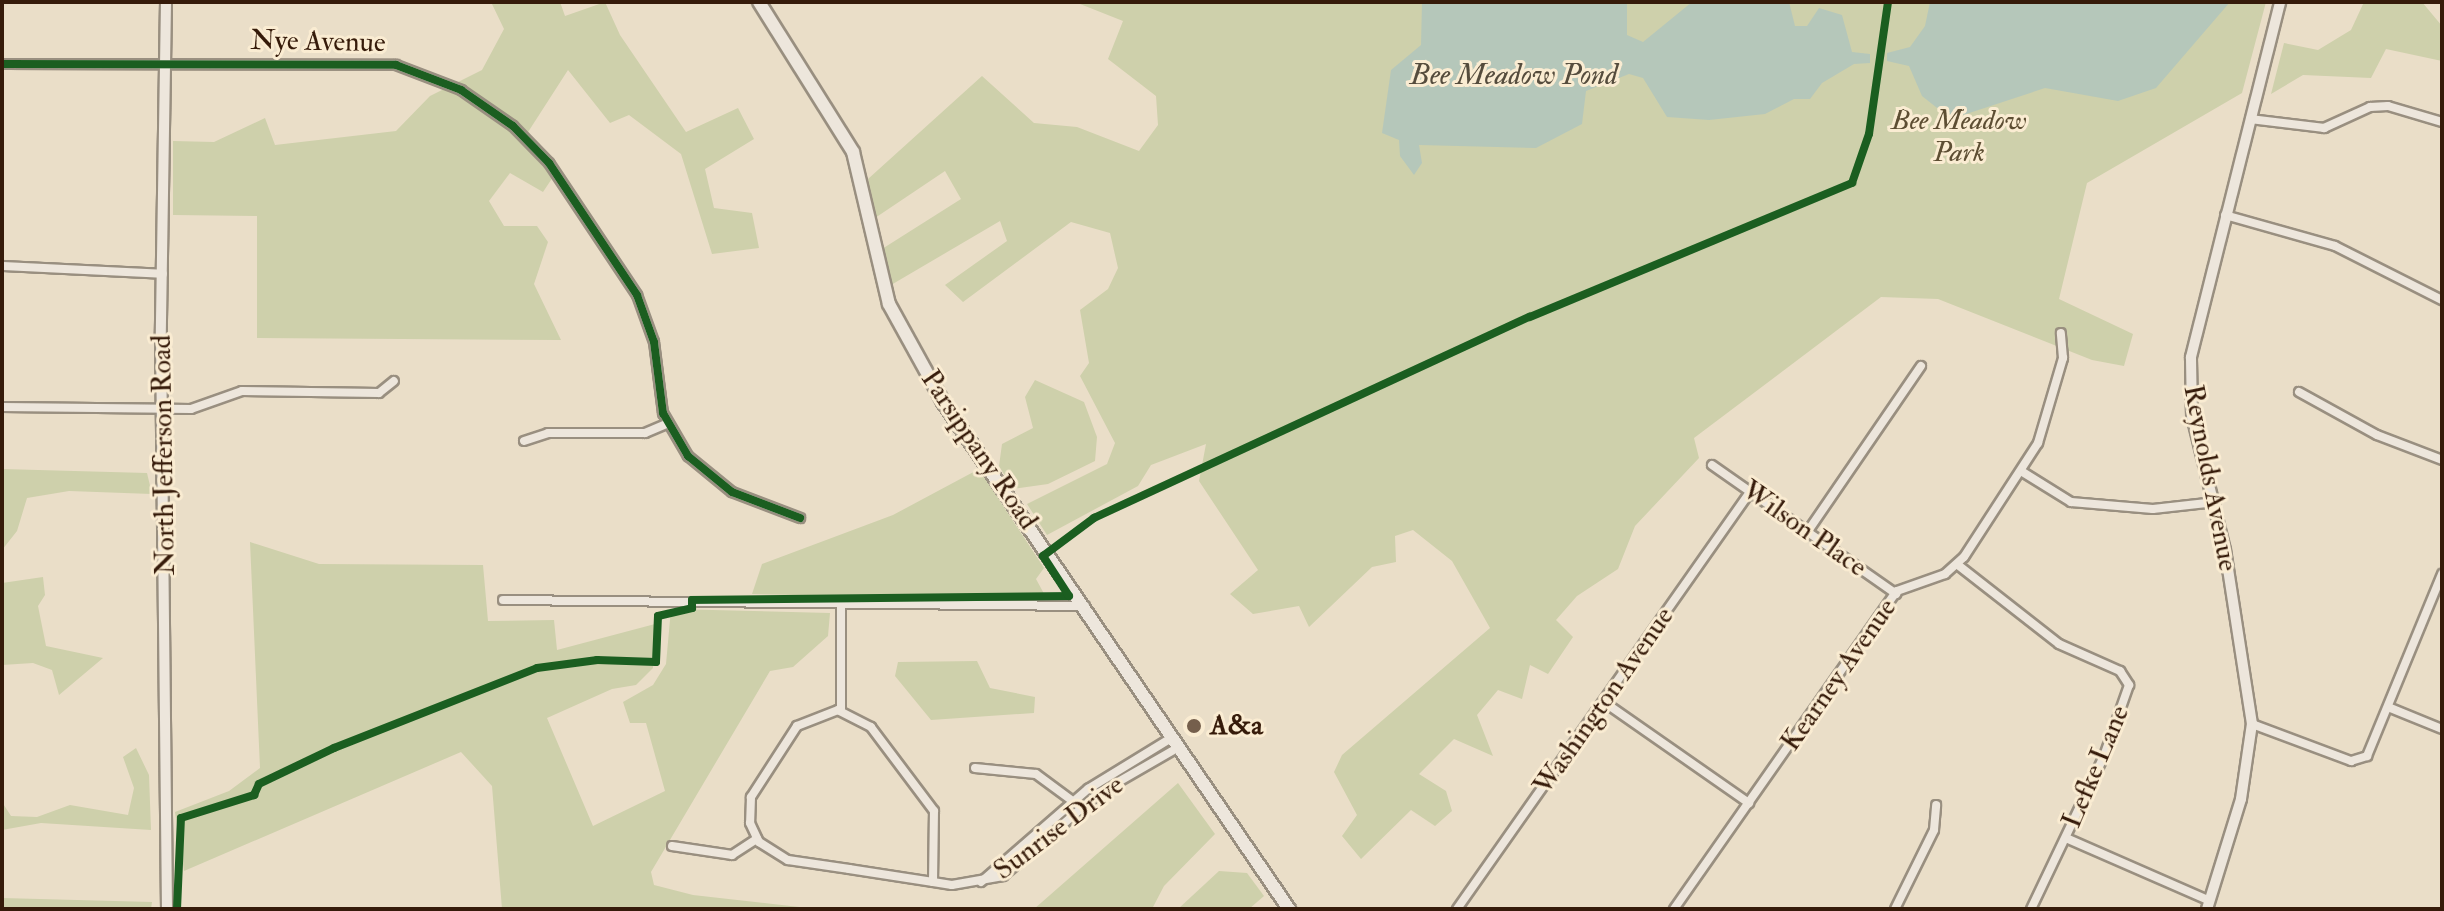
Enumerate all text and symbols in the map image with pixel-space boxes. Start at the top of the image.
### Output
street label: Nye Avenue [250,24,386,60]
water label: Bee Meadow Pond [1410,57,1618,93]
park label: Bee Meadow Park [1891,104,2027,170]
street label: North Jefferson Road [145,334,183,576]
street label: Parsippany Road [913,364,1045,536]
street label: Reynolds Avenue [2175,382,2245,574]
street label: Wilson Place [1735,474,1873,584]
street label: Kearney Avenue [1774,592,1904,758]
street label: Washington Avenue [1527,601,1681,801]
street label: Lefke Lane [2055,701,2137,833]
place label: A&a [1210,709,1263,743]
marker: A&a [1185,717,1203,735]
street label: Sunrise Drive [988,768,1130,888]

